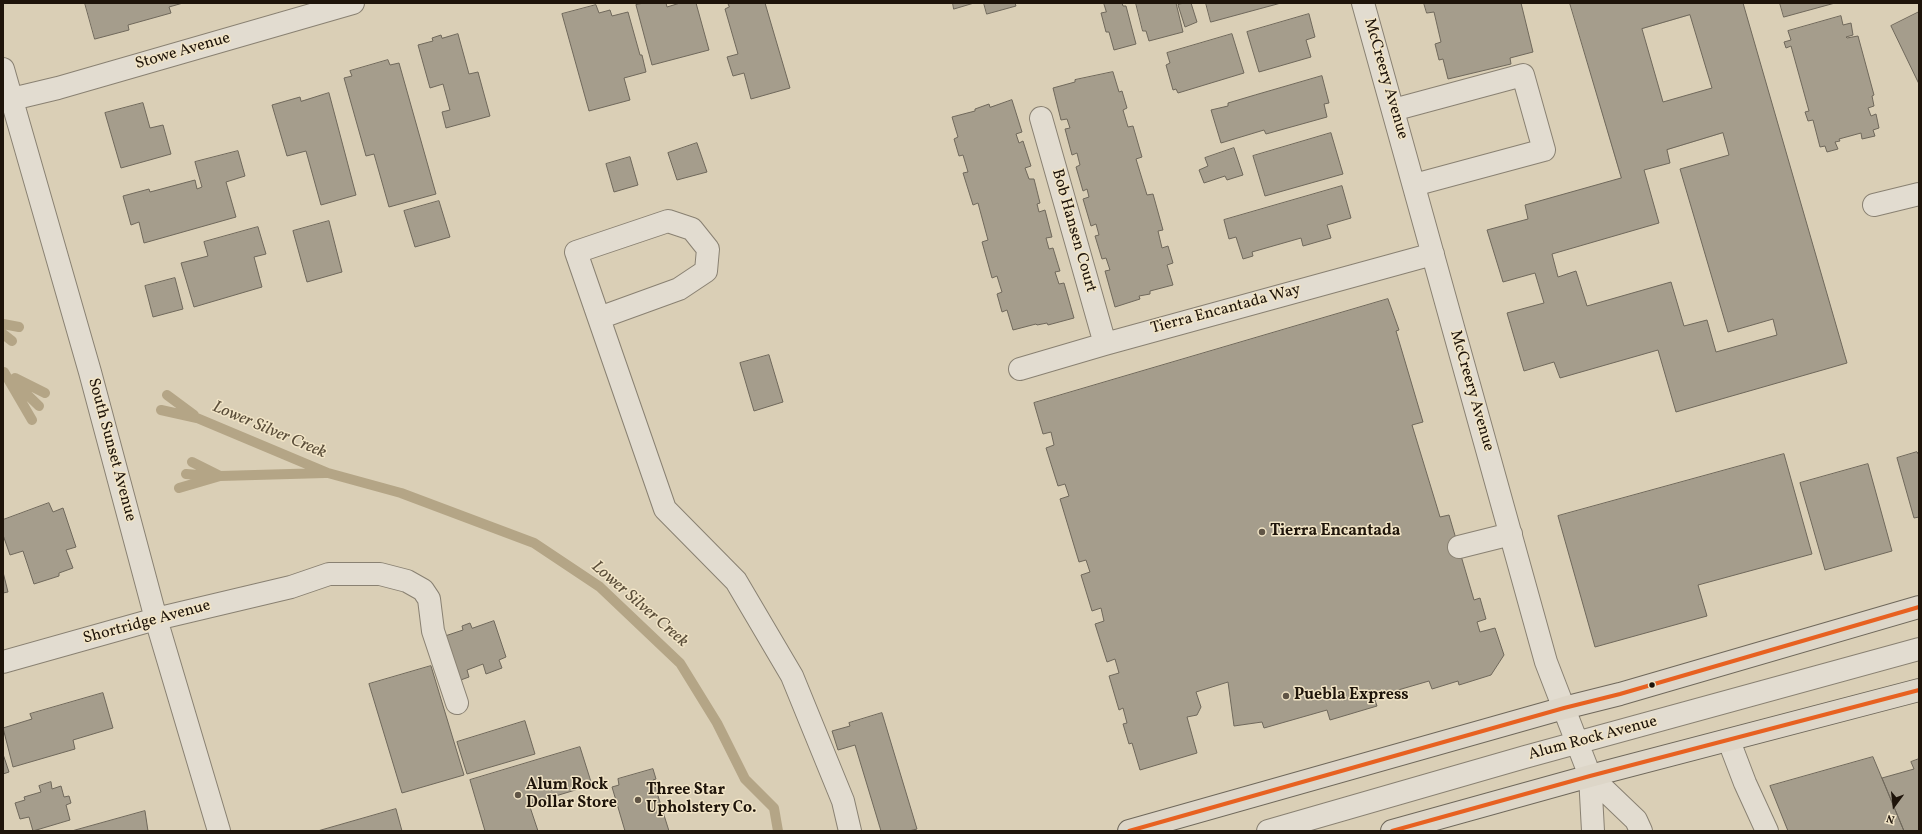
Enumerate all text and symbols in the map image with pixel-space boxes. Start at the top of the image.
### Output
street label: McCreery Avenue [1359,16,1411,142]
street label: Stowe Avenue [133,29,233,75]
street label: Bob Hansen Court [1046,167,1100,295]
street label: Tierra Encantada Way [1149,281,1303,339]
street label: McCreery Avenue [1445,328,1497,454]
street label: South Sunset Avenue [83,376,139,524]
water label: Lower Silver Creek [209,398,329,464]
place label: Tierra Encantada [1270,522,1401,542]
marker: Tierra Encantada [1257,527,1267,537]
water label: Lower Silver Creek [586,557,692,653]
street label: Shortridge Avenue [81,597,213,649]
unlabelled marker [1647,680,1657,690]
place label: Puebla Express [1294,686,1409,706]
marker: Puebla Express [1281,691,1291,701]
street label: Alum Rock Avenue [1526,713,1660,765]
place label: Alum Rock Dollar Store [526,776,617,814]
place label: Three Star Upholstery Co. [646,781,757,819]
north arrow [1874,786,1914,826]
marker: Alum Rock Dollar Store [513,790,523,800]
marker: Three Star Upholstery Co. [633,795,643,805]
text: N [1885,810,1897,826]

